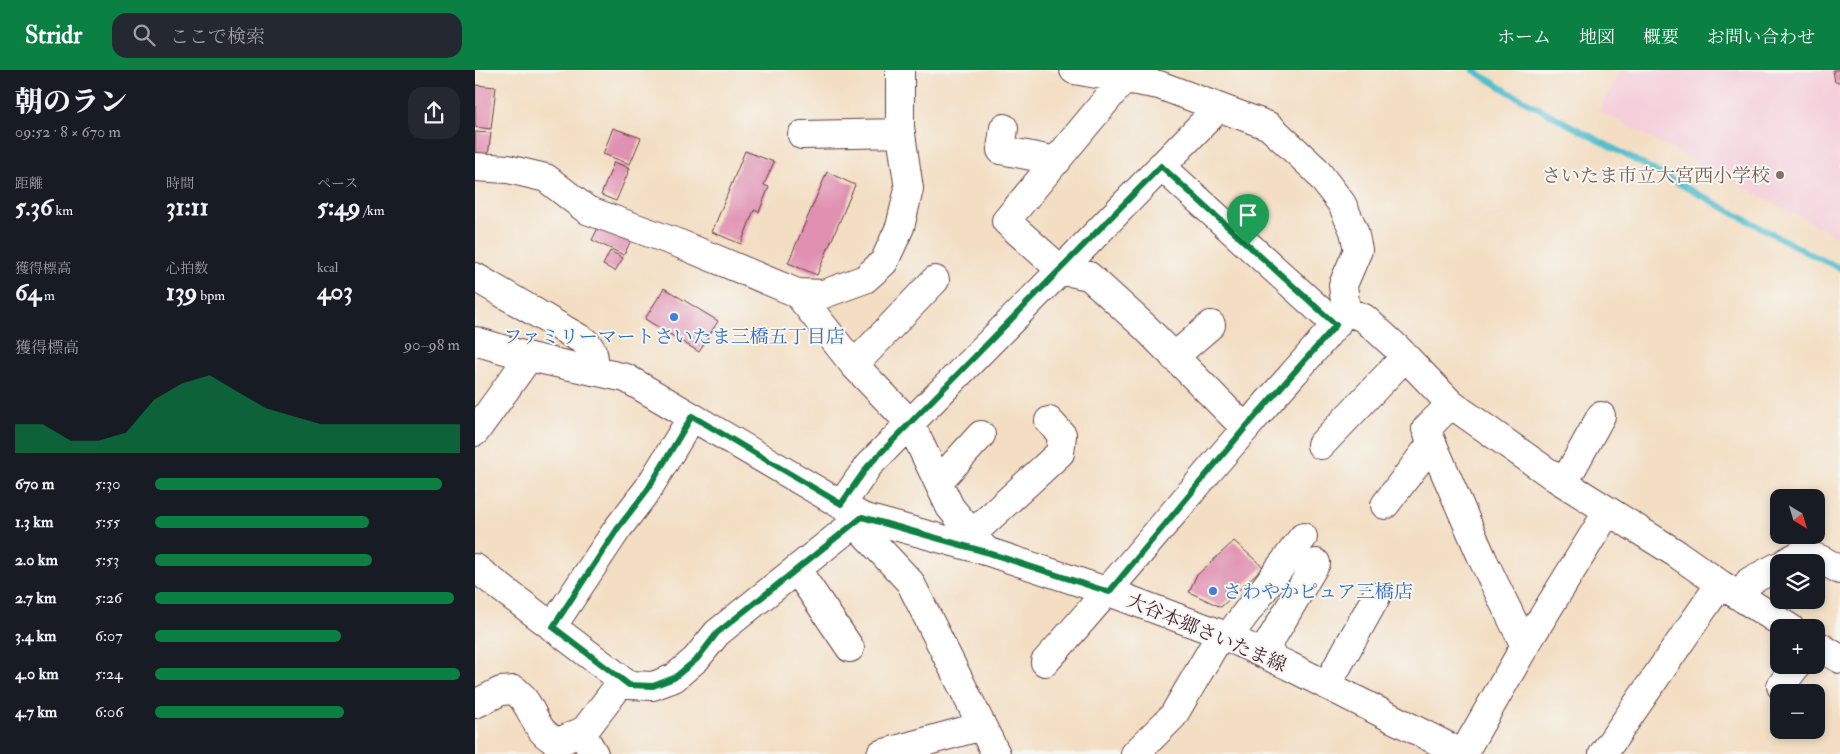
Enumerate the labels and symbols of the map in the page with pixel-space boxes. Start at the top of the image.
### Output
place label: さいたま市立大宮西小学校 [1542,164,1770,188]
marker: さいたま市立大宮西小学校 [1774,169,1786,181]
pin [1227,194,1269,245]
marker: ファミリーマートさいたま三橋五丁目店 [668,311,680,323]
place label: ファミリーマートさいたま三橋五丁目店 [503,325,845,349]
north arrow [1770,489,1825,544]
place label: さわやかピュア三橋店 [1223,580,1413,604]
marker: さわやかピュア三橋店 [1207,585,1219,597]
street label: 大谷本郷さいたま線 [1123,588,1290,677]

